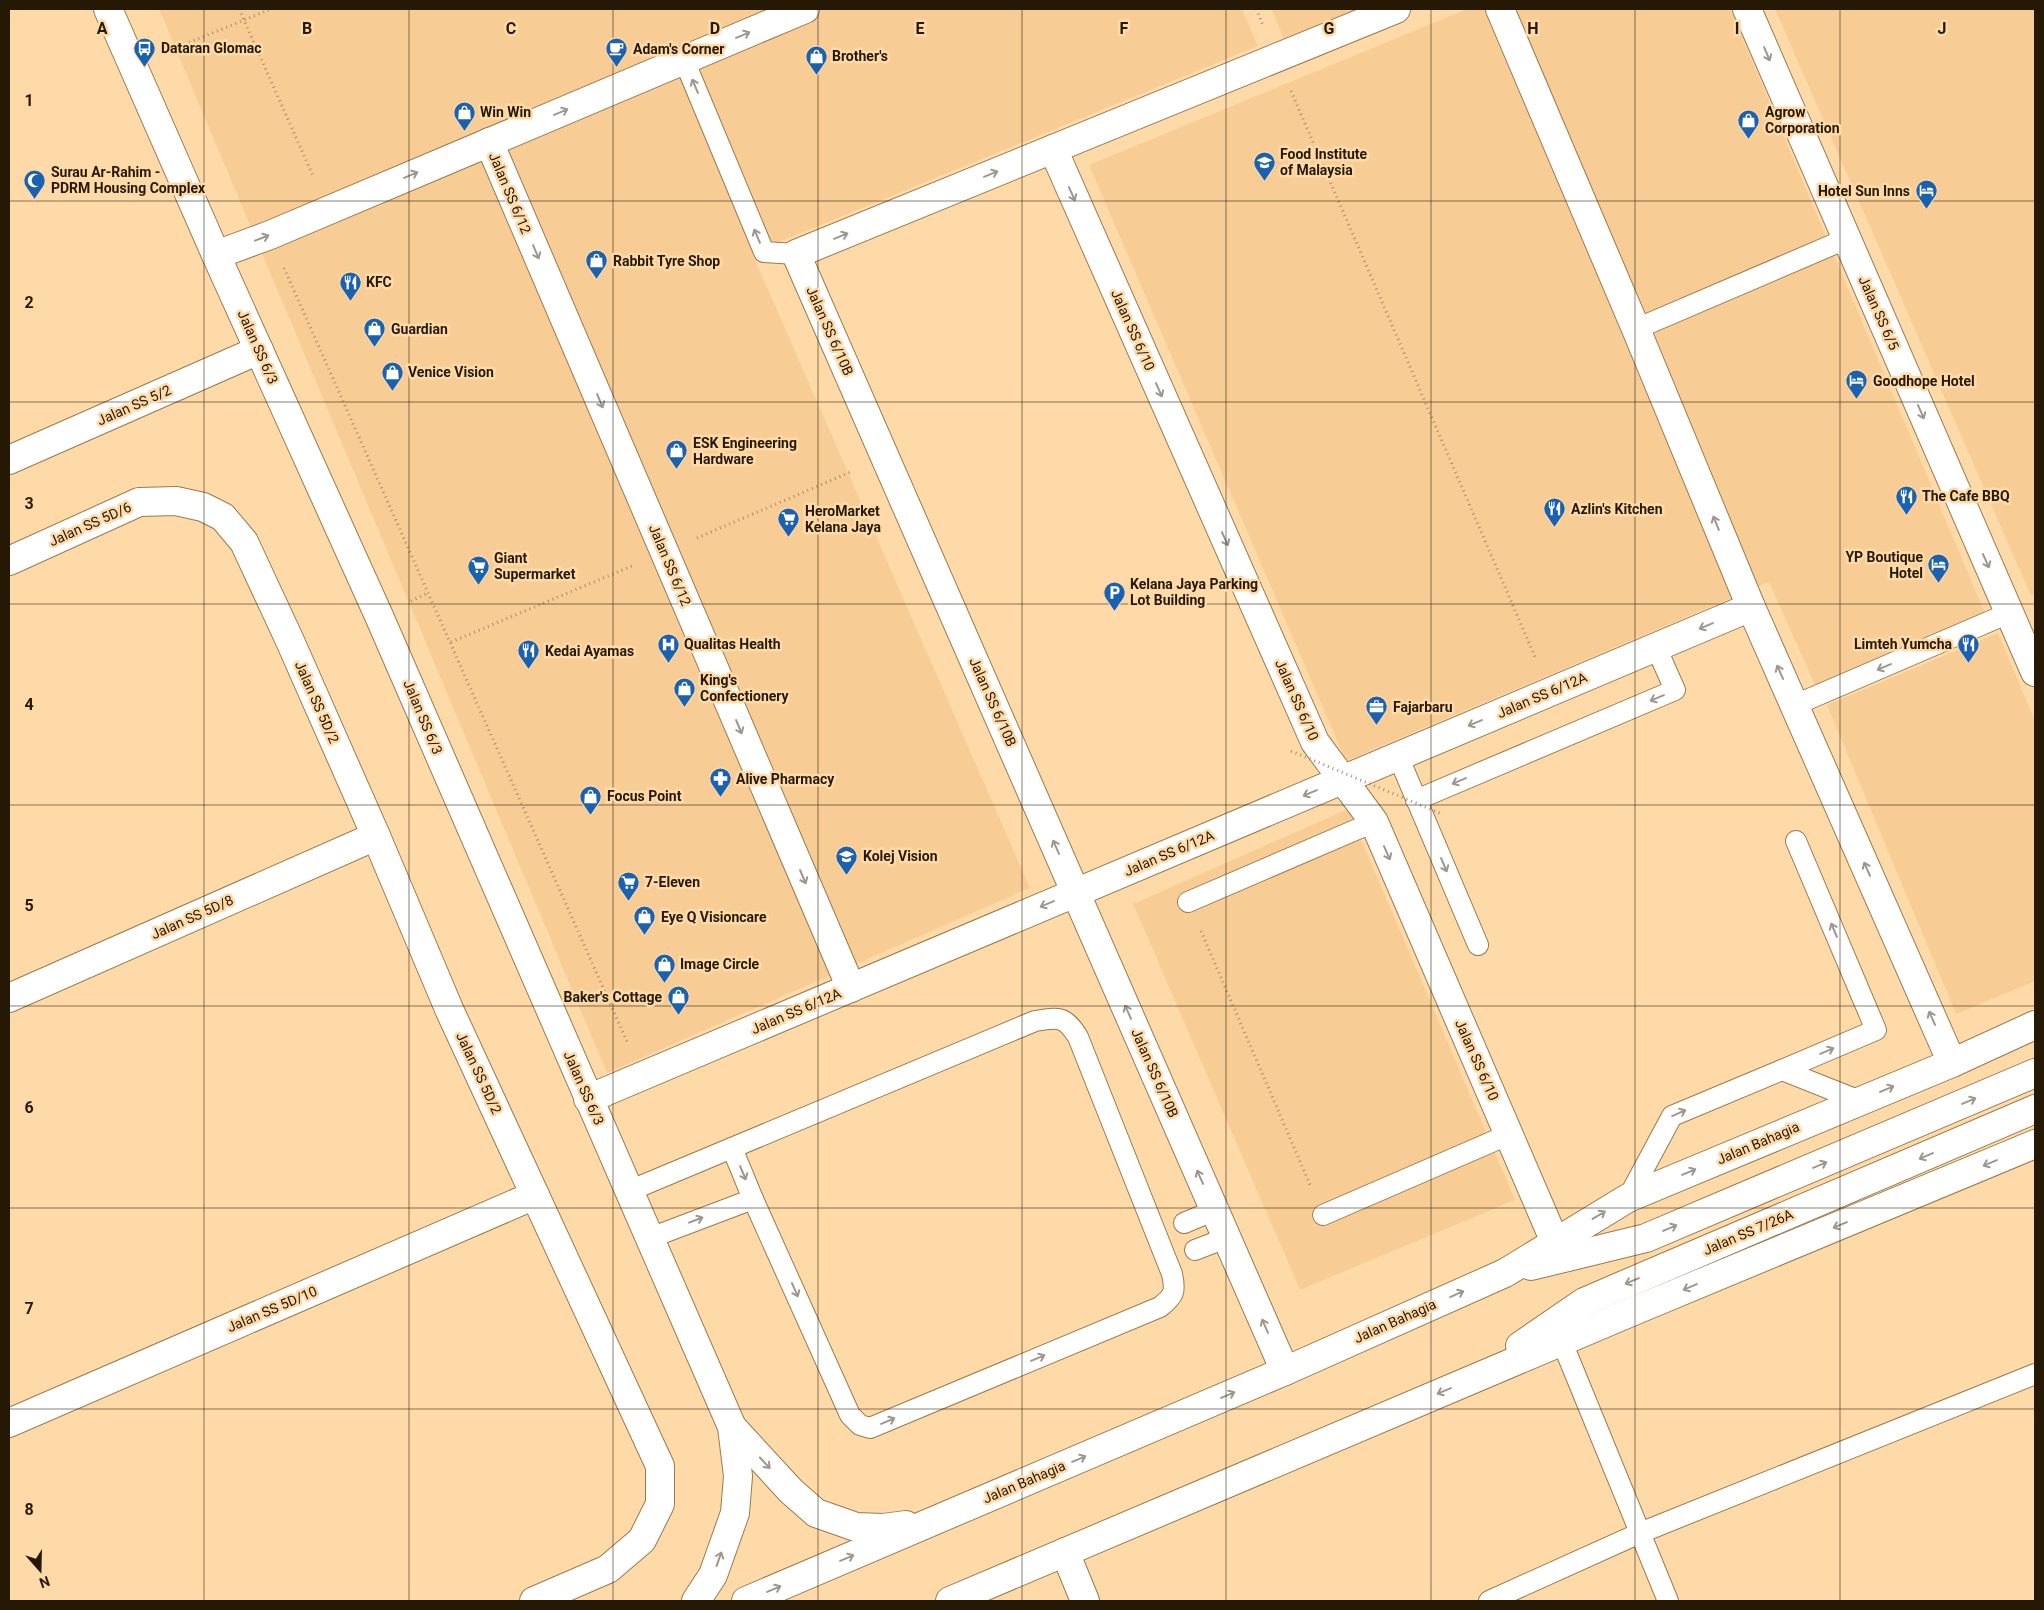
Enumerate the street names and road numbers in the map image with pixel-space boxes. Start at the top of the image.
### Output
street label: Jalan SS 6/12 [486,150,534,236]
street label: Jalan SS 6/5 [1856,274,1902,353]
street label: Jalan SS 6/10B [803,284,857,378]
street label: Jalan SS 6/10 [1108,287,1158,373]
street label: Jalan SS 6/3 [235,308,281,386]
street label: Jalan SS 5/2 [95,382,174,428]
street label: Jalan SS 5D/6 [46,499,134,549]
street label: Jalan SS 6/12 [646,522,694,608]
street label: Jalan SS 6/10B [966,655,1020,749]
street label: Jalan SS 6/10 [1272,657,1322,743]
street label: Jalan SS 5D/2 [292,658,342,746]
street label: Jalan SS 6/12A [1495,669,1589,721]
street label: Jalan SS 6/3 [400,677,446,757]
street label: Jalan SS 6/12A [1122,827,1216,879]
street label: Jalan SS 5D/8 [148,892,236,942]
street label: Jalan SS 6/12A [749,985,843,1037]
street label: Jalan SS 6/10 [1452,1017,1502,1103]
street label: Jalan SS 6/10B [1128,1026,1182,1120]
street label: Jalan SS 5D/2 [453,1030,505,1117]
street label: Jalan SS 6/3 [561,1049,607,1127]
street label: Jalan Bahagia [1714,1118,1802,1168]
street label: Jalan SS 7/26A [1701,1206,1795,1258]
street label: Jalan SS 5D/10 [225,1283,320,1335]
street label: Jalan Bahagia [1352,1296,1438,1346]
street label: Jalan Bahagia [980,1457,1068,1507]

